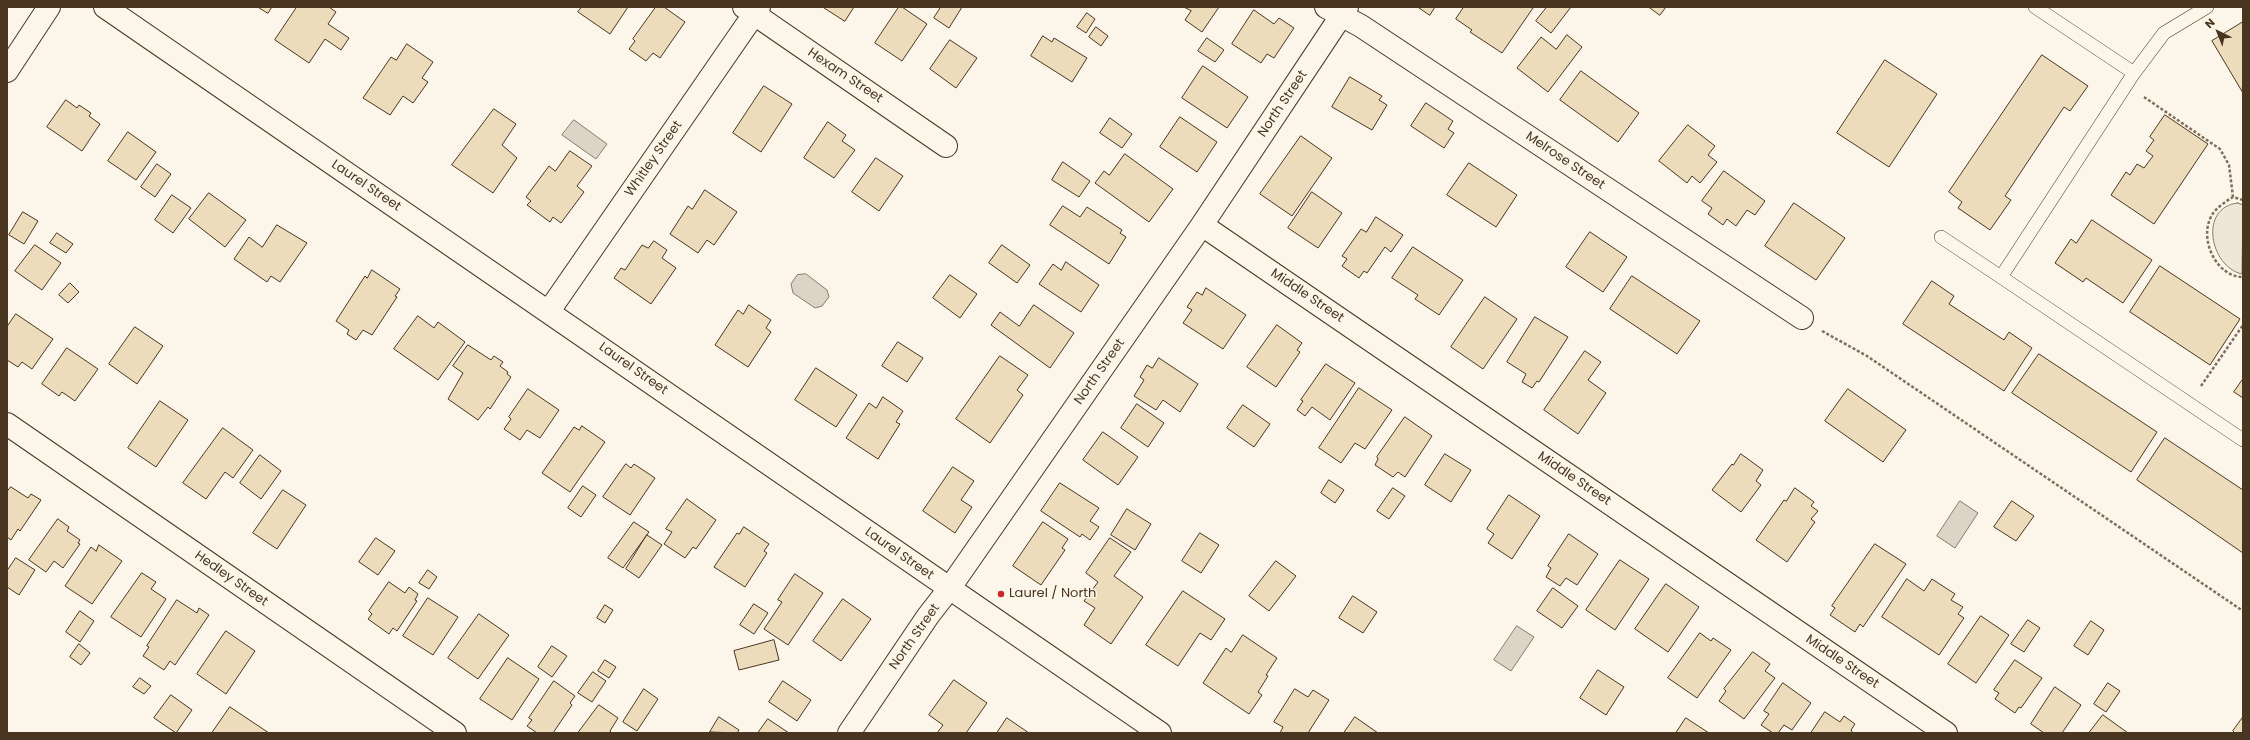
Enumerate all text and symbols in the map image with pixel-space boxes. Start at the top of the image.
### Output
north arrow [2198,12,2238,52]
text: N [2201,15,2218,32]
street label: Hexam Street [805,45,885,107]
street label: North Street [1255,68,1311,140]
street label: Whitley Street [622,118,686,200]
street label: Melrose Street [1523,129,1607,193]
street label: Laurel Street [328,157,404,215]
street label: Middle Street [1268,266,1346,326]
street label: North Street [1072,336,1128,408]
street label: Laurel Street [596,340,670,398]
street label: Middle Street [1535,449,1613,509]
street label: Laurel Street [862,525,936,583]
street label: Hedley Street [191,548,271,610]
place label: Laurel / North [1009,586,1096,602]
marker: Laurel / North [996,589,1006,599]
street label: North Street [887,601,943,673]
street label: Middle Street [1803,632,1881,692]

